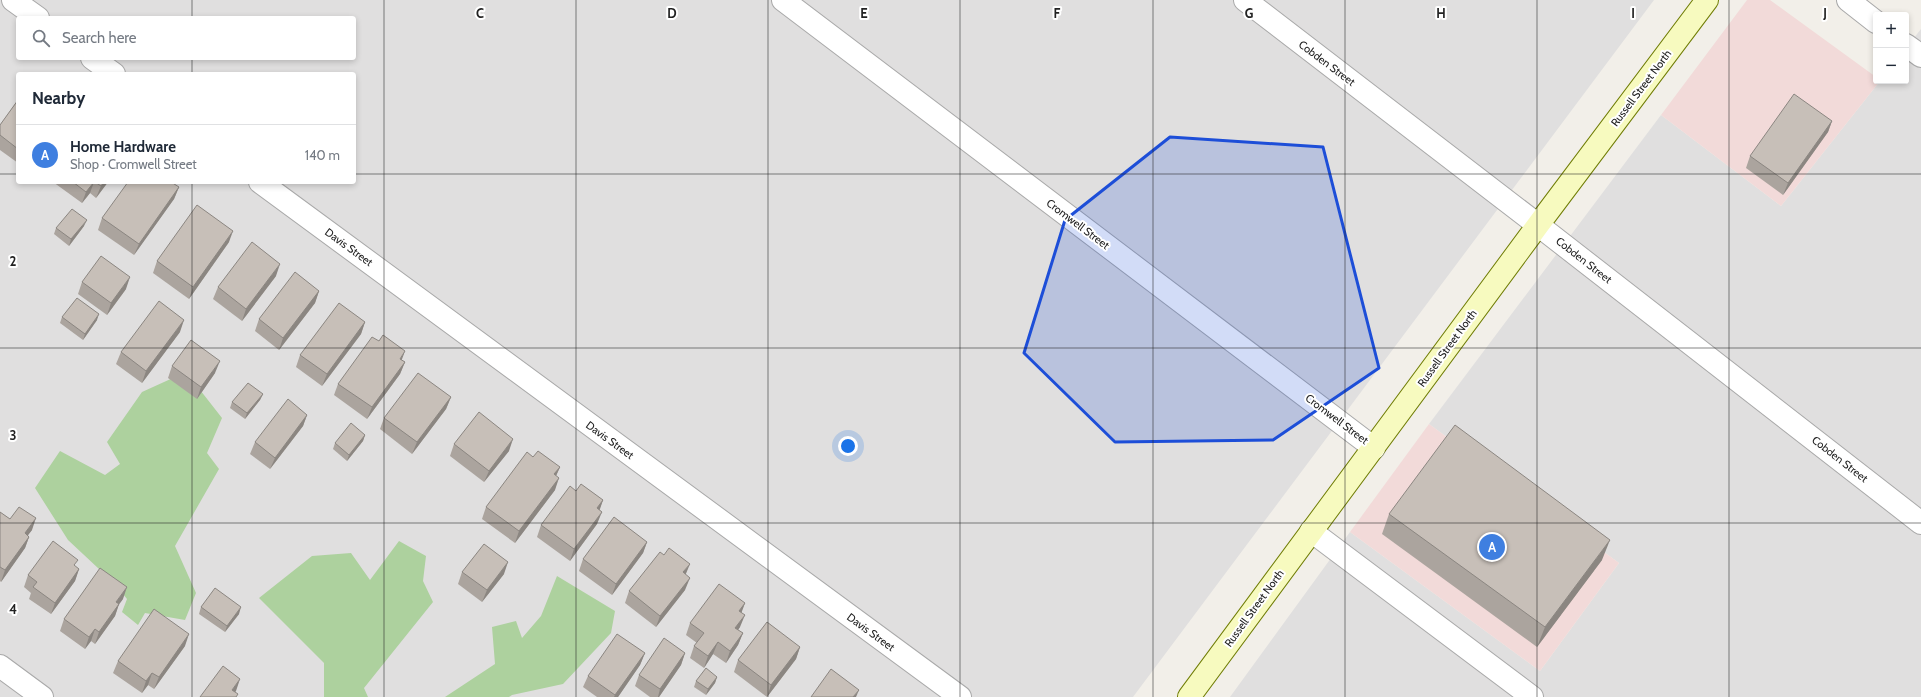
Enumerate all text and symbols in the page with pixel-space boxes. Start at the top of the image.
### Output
text: C [476,5,484,21]
text: D [667,5,677,21]
text: E [860,5,868,21]
text: F [1054,5,1061,21]
text: G [1245,5,1254,21]
text: H [1436,5,1446,21]
text: I [1631,5,1635,21]
text: J [1822,5,1827,21]
map controls [1873,12,1909,84]
button: + [1873,12,1909,48]
search box [16,16,356,60]
icon: search [30,27,52,49]
text: Search here [62,29,137,47]
street label: Cobden Street [1296,37,1358,89]
street label: Russell Street North [1608,47,1674,129]
button: − [1873,48,1909,84]
text: Nearby [32,88,85,108]
text: Home Hardware [70,138,176,156]
text: A [41,147,49,163]
text: 140 m [305,147,340,163]
text: Shop · Cromwell Street [70,156,197,172]
street label: Cromwell Street [1044,196,1112,252]
street label: Davis Street [322,225,376,269]
street label: Cobden Street [1553,234,1615,286]
text: 2 [10,253,17,269]
street label: Russell Street North [1414,307,1480,389]
street label: Cromwell Street [1303,391,1371,447]
street label: Davis Street [583,418,637,462]
text: 3 [9,427,17,443]
street label: Cobden Street [1809,433,1871,485]
your location [838,436,858,456]
pin: A [1479,532,1505,562]
street label: Russell Street North [1221,567,1287,649]
text: 4 [9,601,17,617]
street label: Davis Street [844,610,898,654]

